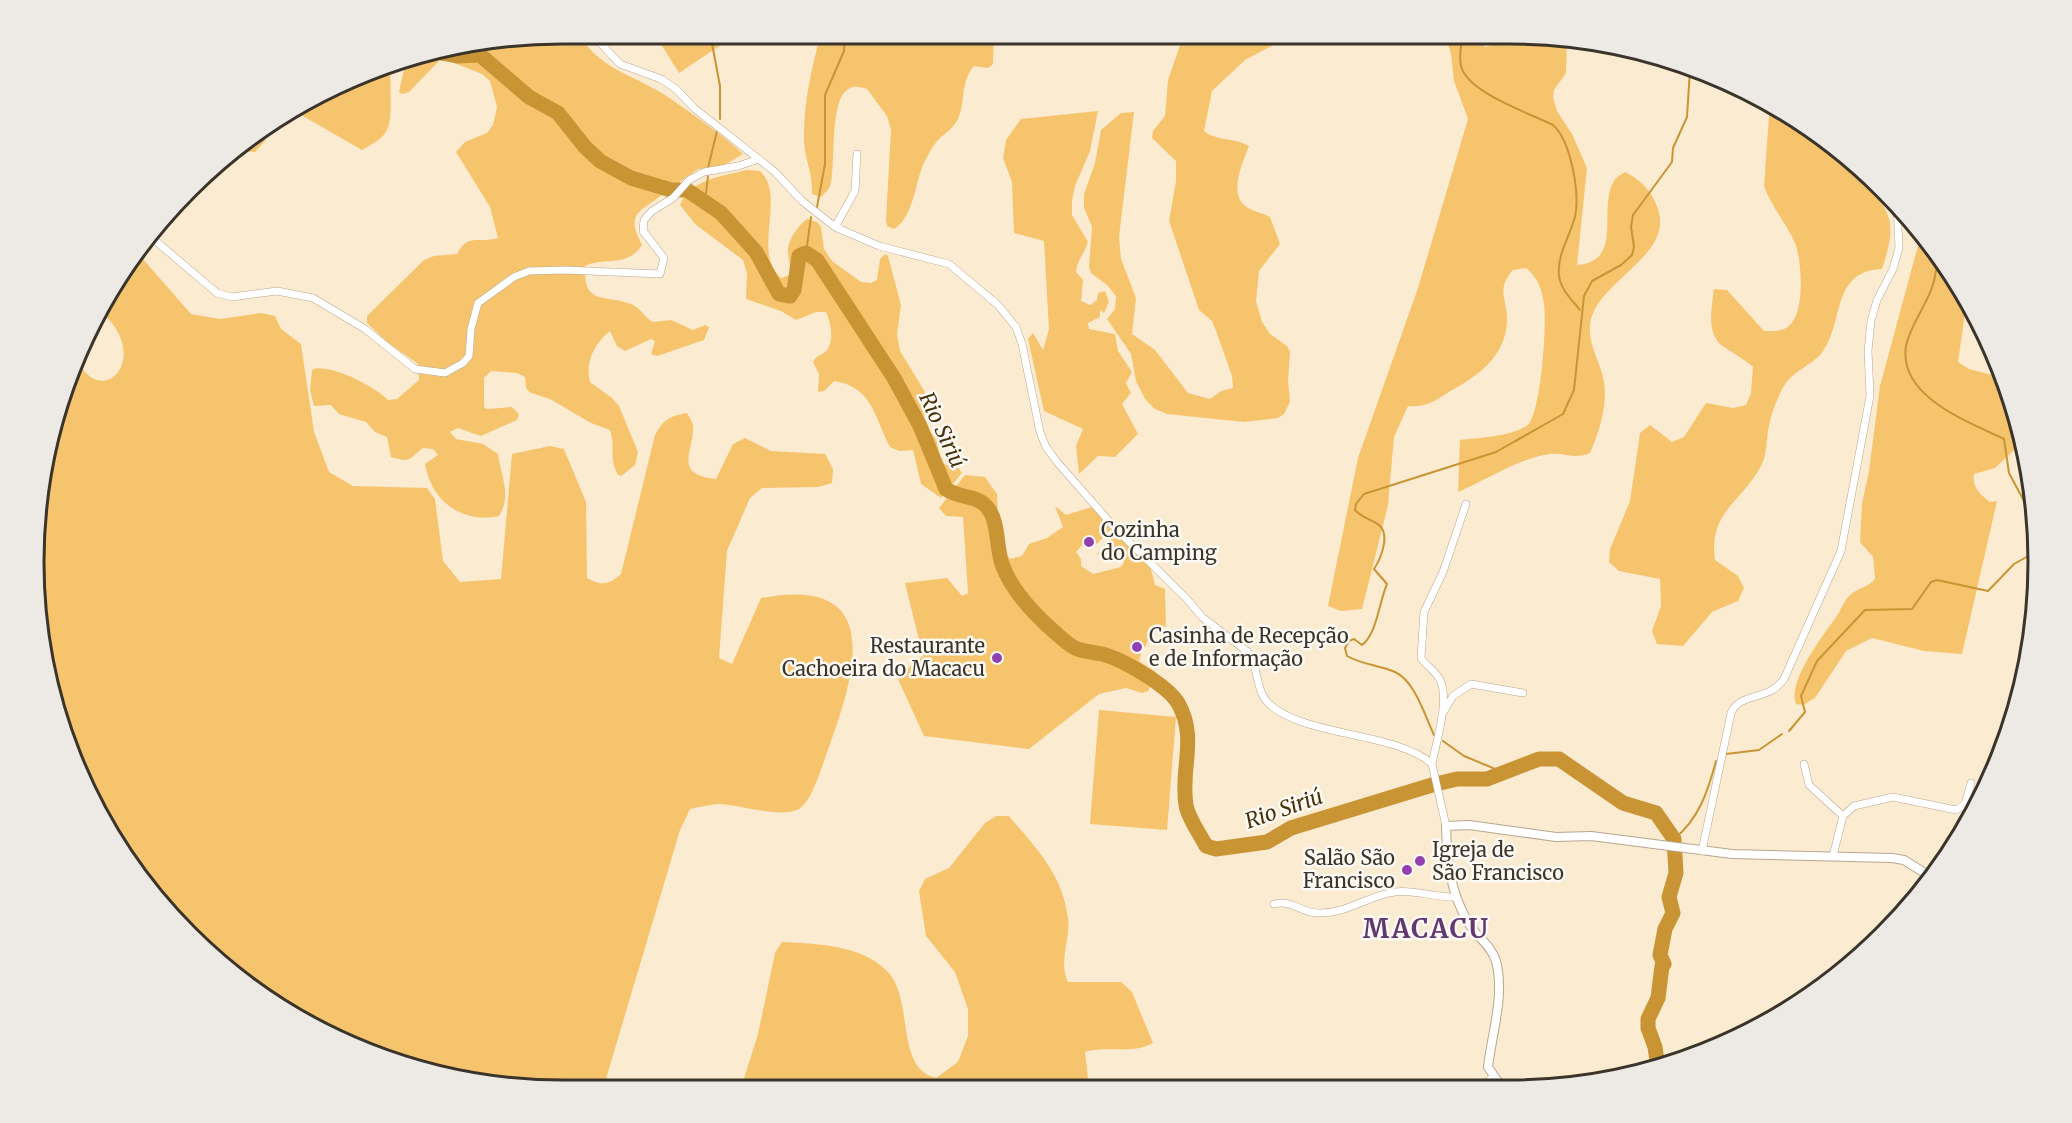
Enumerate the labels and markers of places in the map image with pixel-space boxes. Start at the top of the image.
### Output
place label: Cozinha do Camping [1101,517,1217,565]
marker: Cozinha do Camping [1082,535,1096,549]
place label: Casinha de Recepção e de Informação [1149,623,1349,671]
place label: Restaurante Cachoeira do Macacu [782,633,985,681]
marker: Casinha de Recepção e de Informação [1130,640,1144,654]
marker: Restaurante Cachoeira do Macacu [990,651,1004,665]
place label: Igreja de São Francisco [1432,837,1564,885]
place label: Salão São Francisco [1303,845,1395,893]
marker: Igreja de São Francisco [1413,854,1427,868]
marker: Salão São Francisco [1400,863,1414,877]

